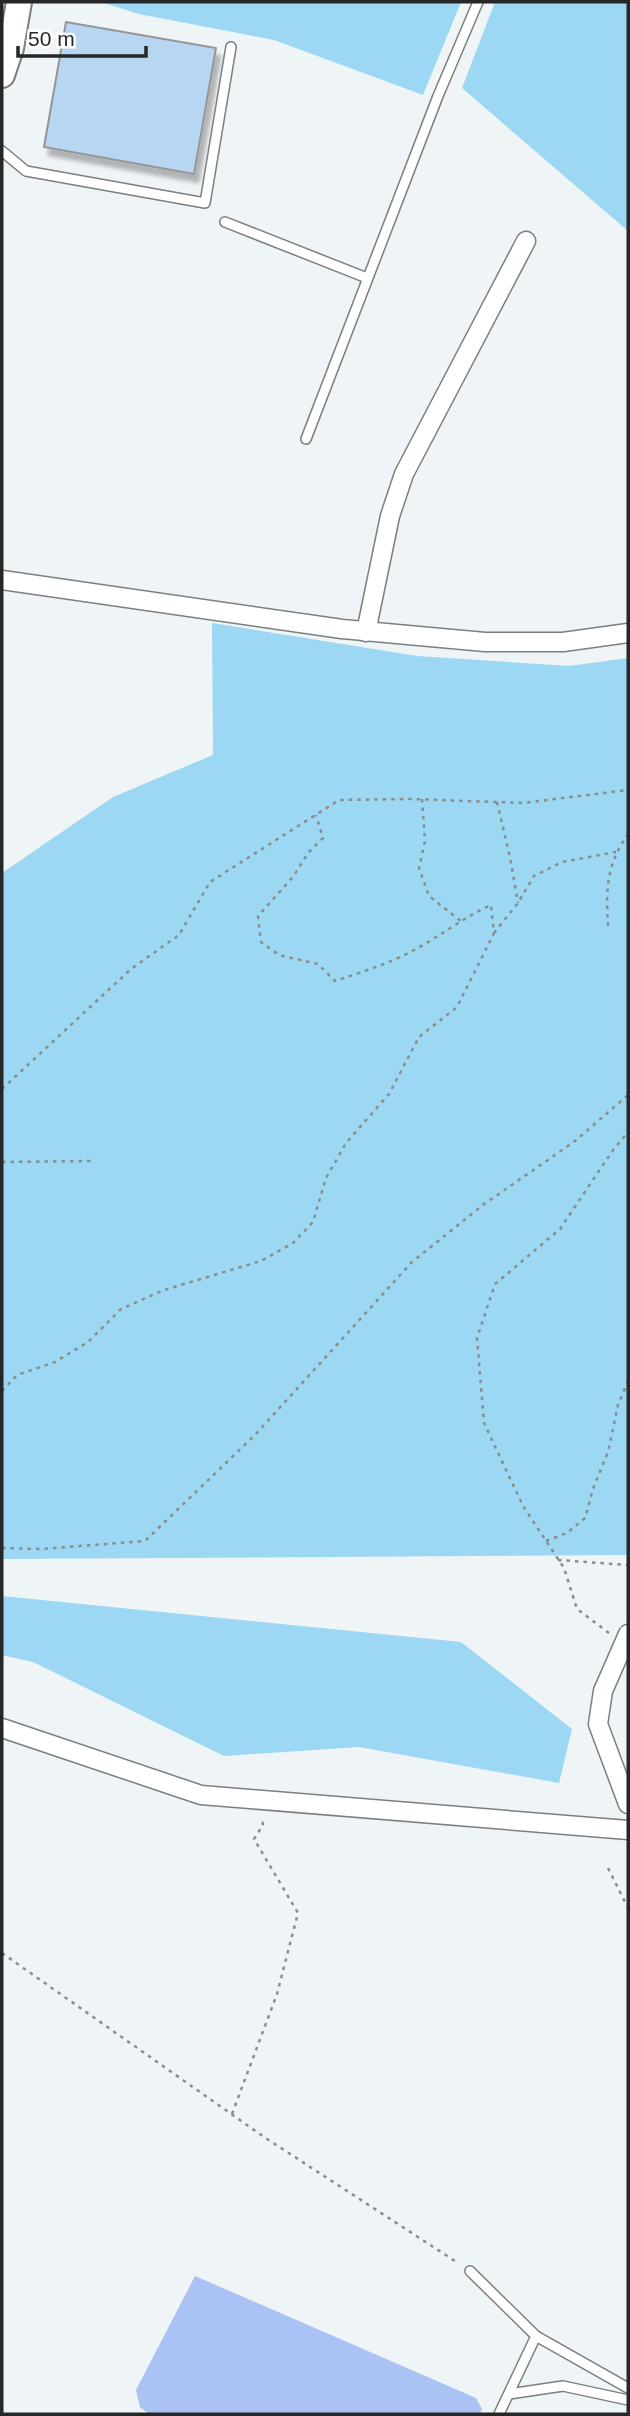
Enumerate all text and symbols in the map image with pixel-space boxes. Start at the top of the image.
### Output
scale bar [18,14,145,58]
text: 50 m [28,27,75,50]

